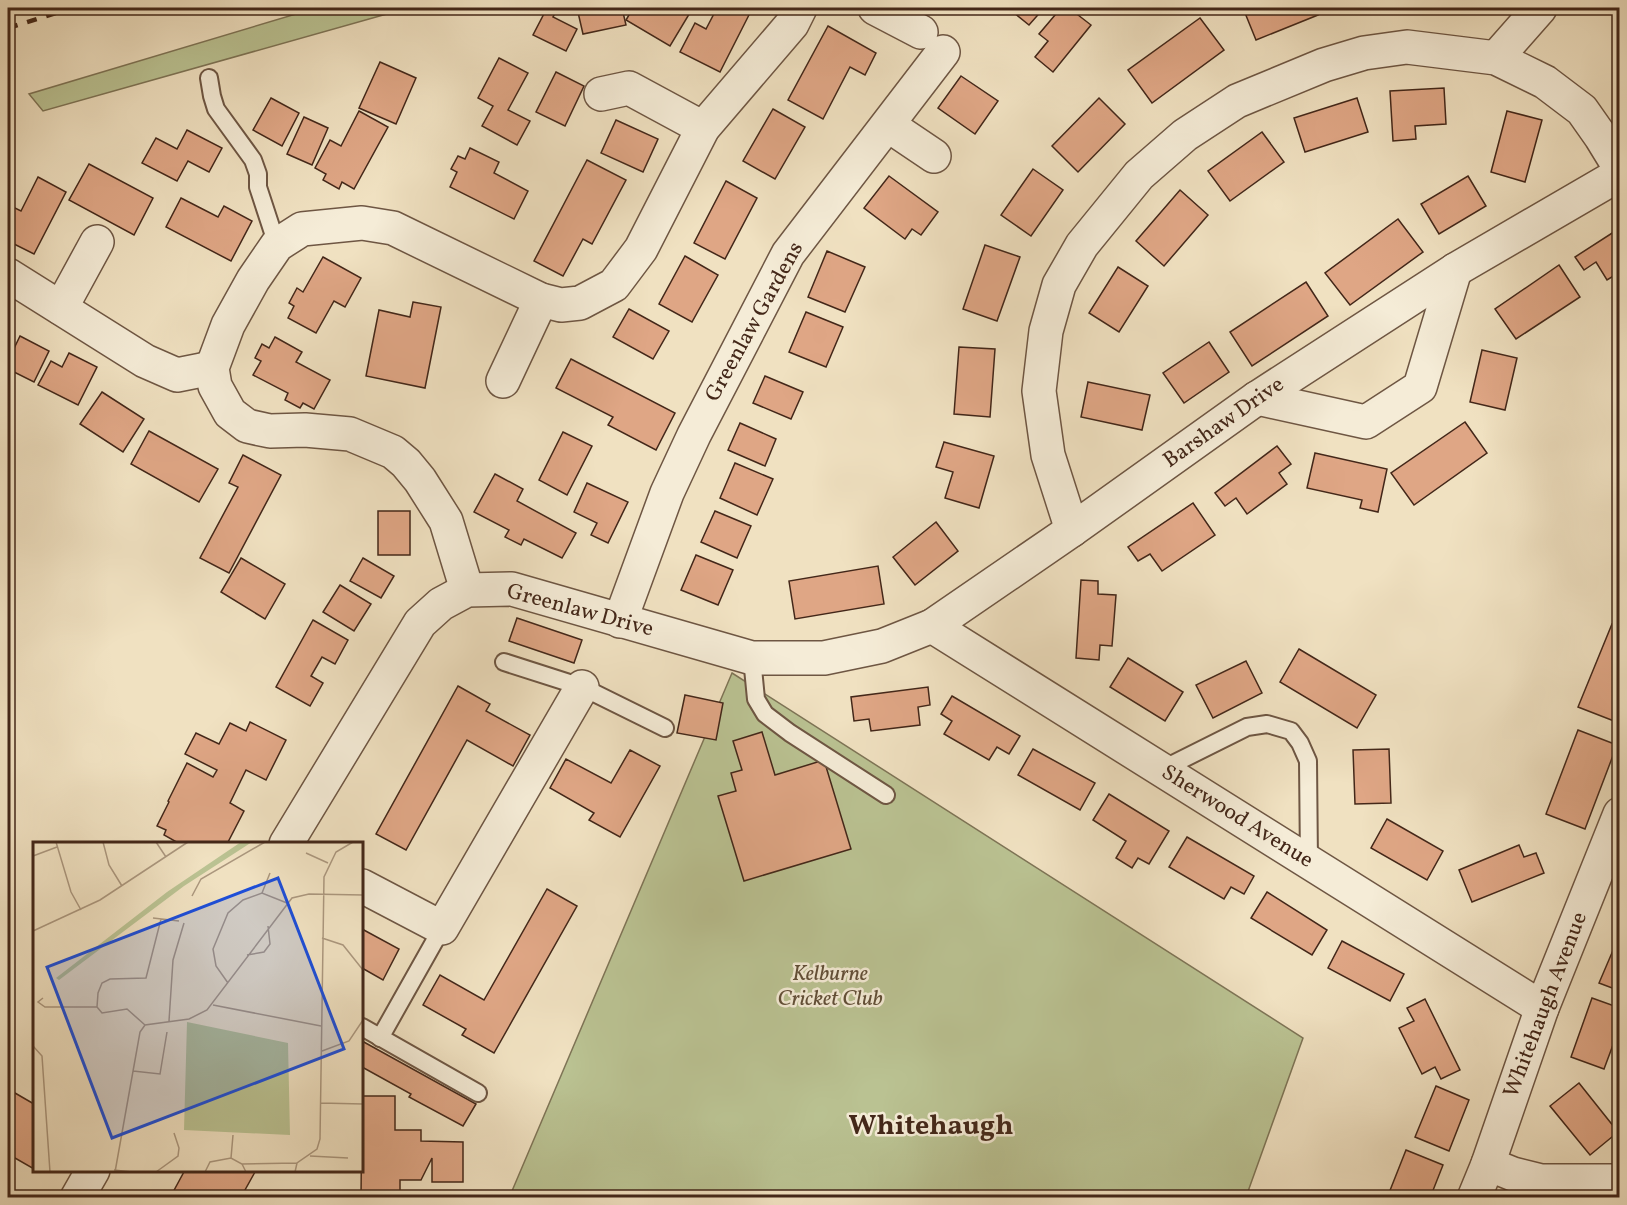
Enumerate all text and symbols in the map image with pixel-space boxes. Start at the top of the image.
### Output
street label: Greenlaw Gardens [698,236,812,408]
street label: Barshaw Drive [1157,370,1291,476]
street label: Greenlaw Drive [503,577,657,645]
street label: Sherwood Avenue [1155,758,1319,876]
inset map [33,842,363,1172]
street label: Whitehaugh Avenue [1496,908,1596,1102]
park label: Kelburne Cricket Club [777,959,883,1015]
district label: Whitehaugh [849,1107,1013,1146]

